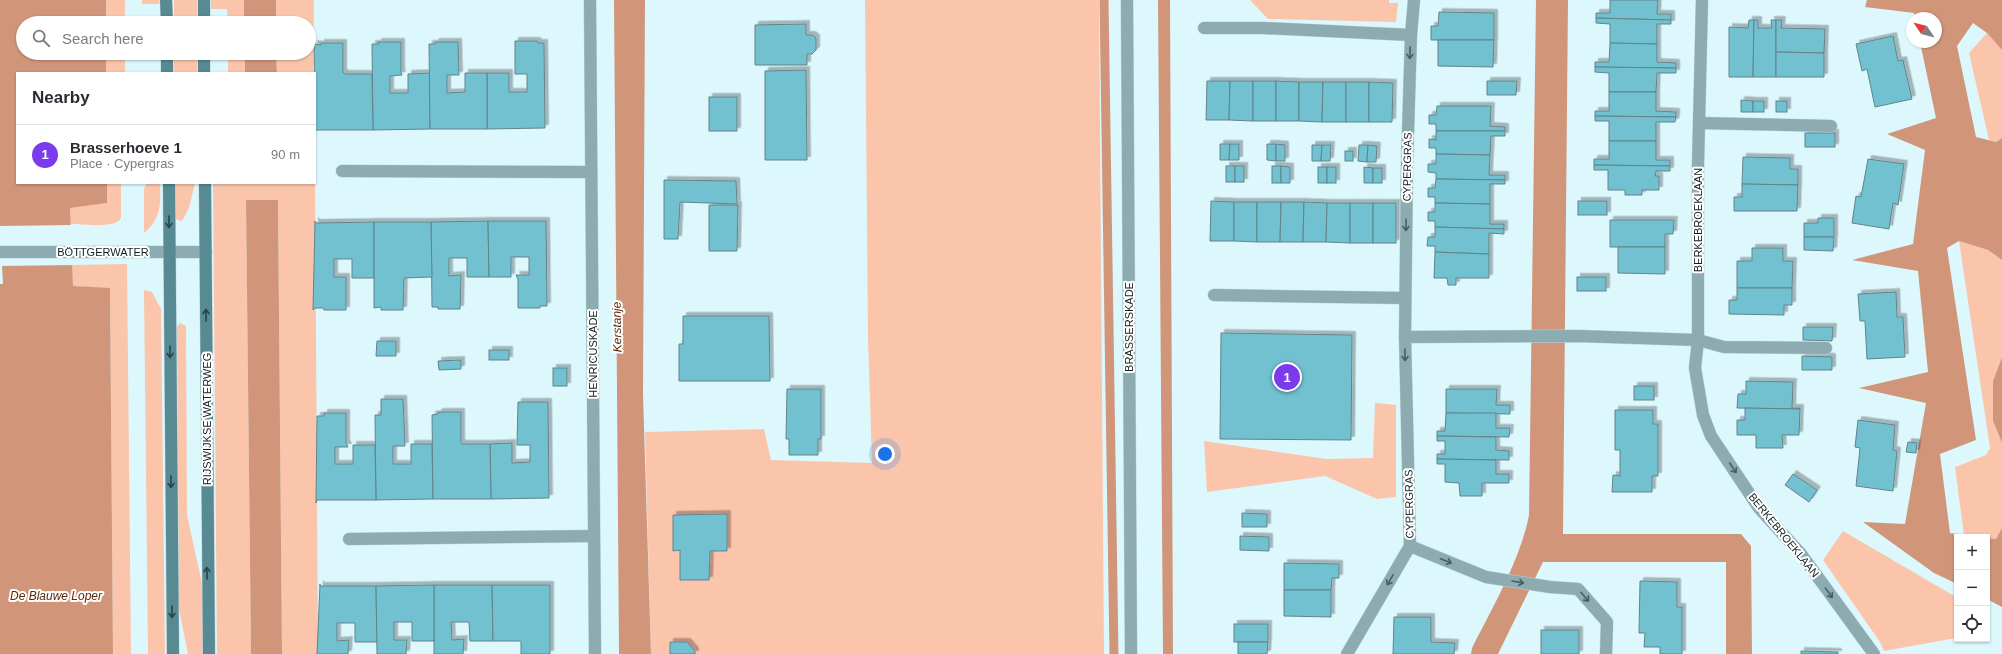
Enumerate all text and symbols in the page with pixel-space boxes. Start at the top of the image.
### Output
north arrow [1906,12,1942,48]
search box [16,16,316,60]
icon: search [30,27,52,49]
text: Search here [62,30,144,47]
one-way arrow [1406,46,1414,59]
text: Nearby [32,88,90,107]
street label: CYPERGRAS [1400,132,1414,202]
text: Brasserhoeve 1 [70,139,182,156]
text: 1 [41,147,49,162]
text: 90 m [271,147,300,162]
text: Place · Cypergras [70,156,174,171]
street label: BERKEBROEKLAAN [1692,168,1704,272]
one-way arrow [165,215,173,228]
one-way arrow [1402,218,1410,231]
street label: BÖTTGERWATER [57,246,149,258]
street label: BRASSERSKADE [1123,282,1135,372]
water label: Kerstanje [610,301,624,352]
one-way arrow [202,309,210,322]
street label: HENRICUSKADE [587,310,599,398]
one-way arrow [166,345,173,358]
one-way arrow [1401,348,1409,361]
street label: RIJSWIJKSE WATERWEG [201,353,213,485]
pin: 1 [1274,362,1300,392]
your location [875,444,895,464]
one-way arrow [1729,462,1737,473]
street label: CYPERGRAS [1402,469,1416,539]
one-way arrow [167,475,175,488]
street label: BERKEBROEKLAAN [1746,491,1822,579]
map controls [1954,534,1990,642]
button: + [1954,534,1990,570]
one-way arrow [1440,557,1452,565]
one-way arrow [204,567,211,580]
button: − [1954,570,1990,606]
one-way arrow [1386,574,1394,586]
one-way arrow [1511,578,1524,586]
one-way arrow [1825,587,1833,598]
water label: De Blauwe Loper [10,589,103,603]
one-way arrow [1581,591,1590,602]
one-way arrow [168,605,176,618]
button: locate [1954,606,1990,642]

